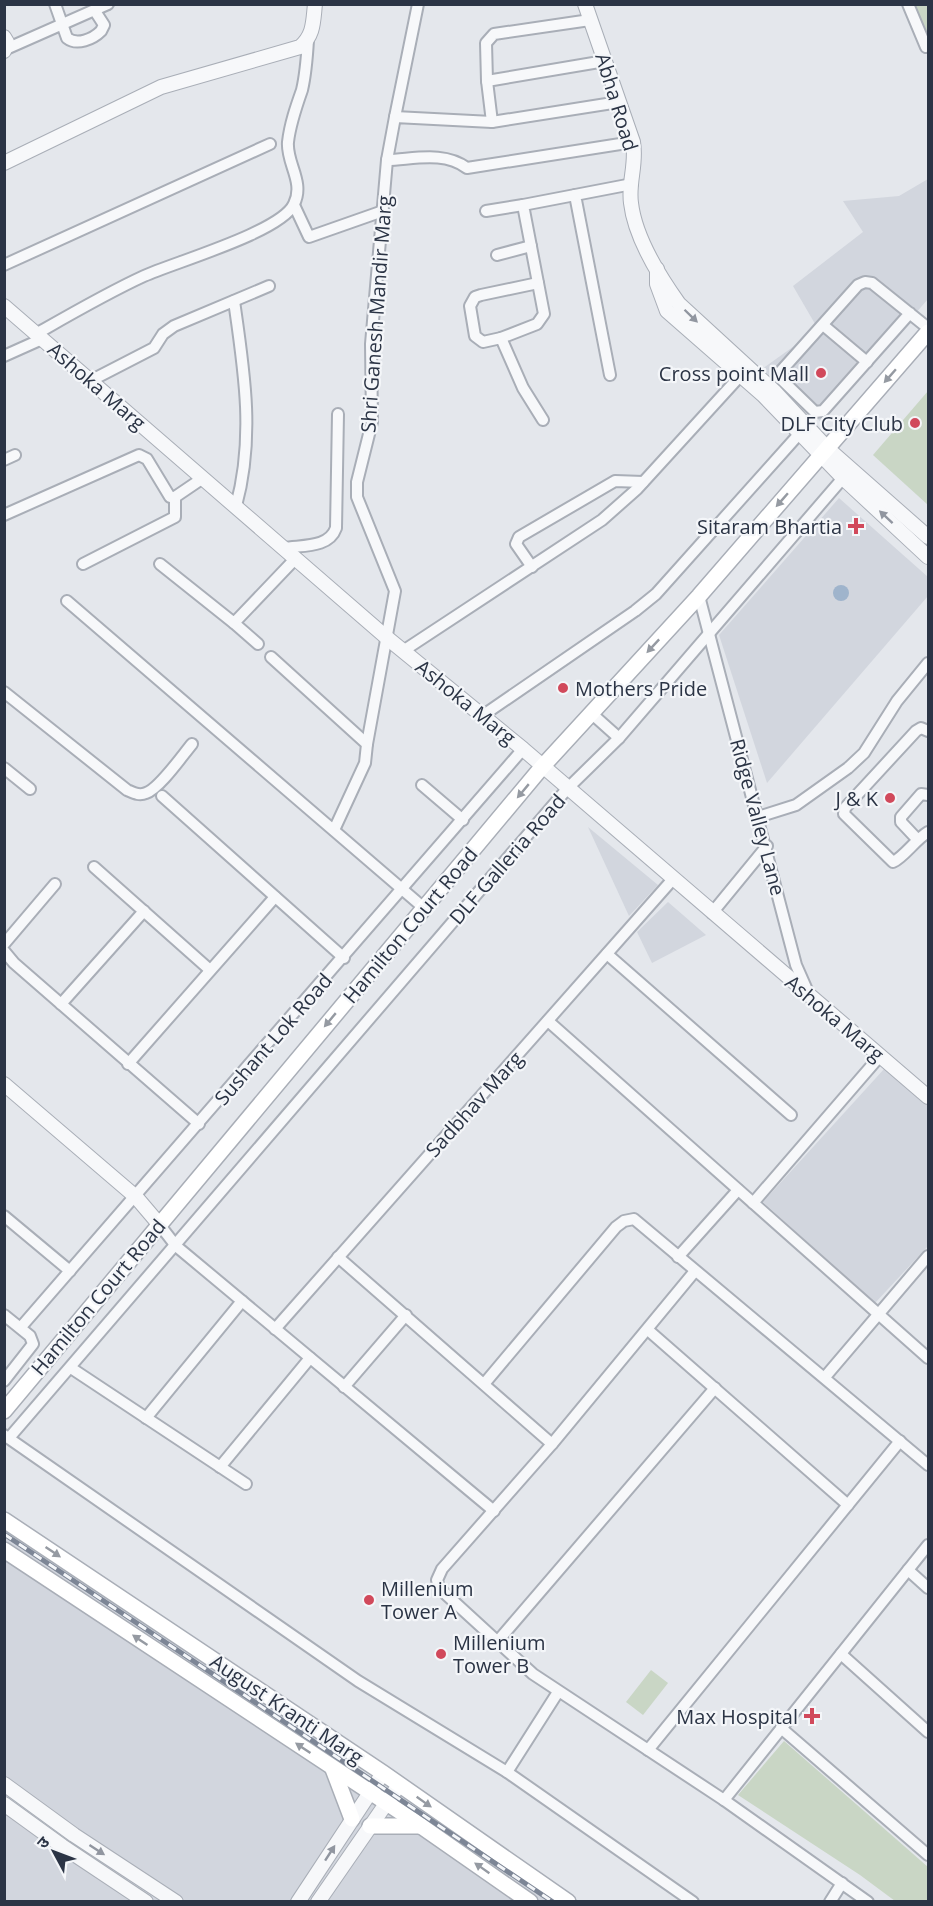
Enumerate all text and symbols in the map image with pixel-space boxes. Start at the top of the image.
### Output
street label: Abha Road [589,50,645,154]
street label: Shri Ganesh Mandir Marg [354,194,398,434]
one-way arrow [684,309,699,323]
street label: Ashoka Marg [42,336,152,436]
place label: Cross point Mall [659,360,809,387]
marker: Cross point Mall [814,366,828,380]
one-way arrow [884,368,897,383]
place label: DLF City Club [780,410,903,437]
marker: DLF City Club [908,416,922,430]
one-way arrow [775,492,789,507]
one-way arrow [878,510,893,524]
place label: Sitaram Bhartia [697,513,842,540]
marker: Sitaram Bhartia [847,517,865,535]
one-way arrow [646,638,660,653]
street label: Ashoka Marg [410,653,522,751]
place label: Mothers Pride [575,675,707,702]
marker: Mothers Pride [556,681,570,695]
street label: Ridge Valley Lane [724,735,792,899]
one-way arrow [516,783,529,799]
place label: J & K [833,785,879,812]
street label: DLF Galleria Road [443,788,571,930]
marker: J & K [883,791,897,805]
street label: Hamilton Court Road [337,841,483,1009]
street label: Sushant Lok Road [208,967,338,1111]
street label: Ashoka Marg [780,969,890,1067]
one-way arrow [324,1012,337,1027]
street label: Sadbhav Marg [419,1045,529,1163]
street label: Hamilton Court Road [25,1213,171,1381]
one-way arrow [45,1546,61,1557]
place label: Millenium Tower A [381,1575,473,1625]
marker: Millenium Tower A [362,1593,376,1607]
place label: Millenium Tower B [453,1629,545,1679]
one-way arrow [132,1635,148,1646]
marker: Millenium Tower B [434,1647,448,1661]
street label: August Kranti Marg [205,1648,369,1770]
place label: Max Hospital [676,1703,798,1730]
marker: Max Hospital [803,1707,821,1725]
one-way arrow [295,1742,311,1754]
one-way arrow [416,1796,432,1807]
north arrow [24,1822,84,1882]
text: उ [31,1831,54,1853]
one-way arrow [89,1844,105,1855]
one-way arrow [324,1845,335,1861]
one-way arrow [474,1863,490,1874]

